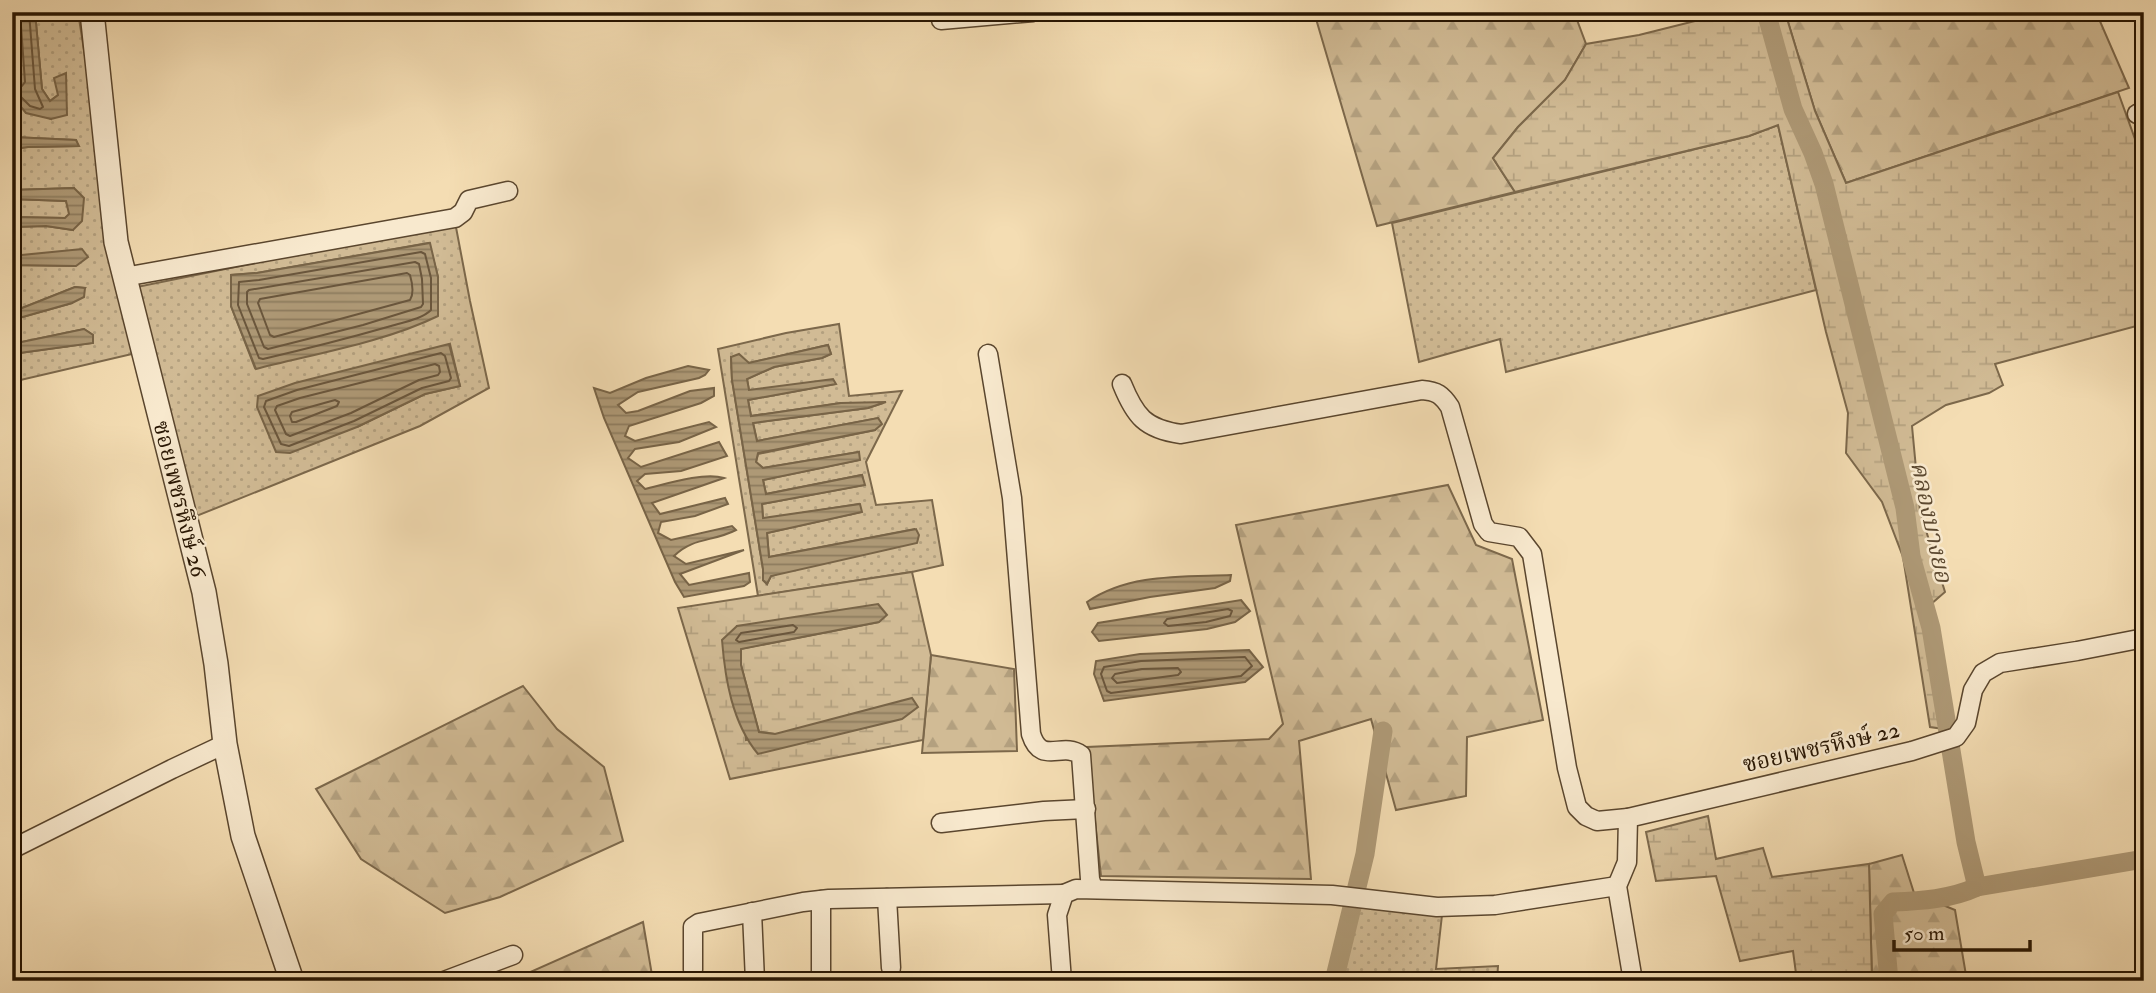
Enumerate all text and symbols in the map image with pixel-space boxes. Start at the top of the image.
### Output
street label: ซอยเพชรหึงษ์ 26 [147,418,214,582]
water label: คลองบางยอ [1903,459,1959,586]
street label: ซอยเพชรหึงษ์ 22 [1740,715,1902,779]
scale bar [1894,909,2030,953]
text: 50 m [1904,920,1945,947]

